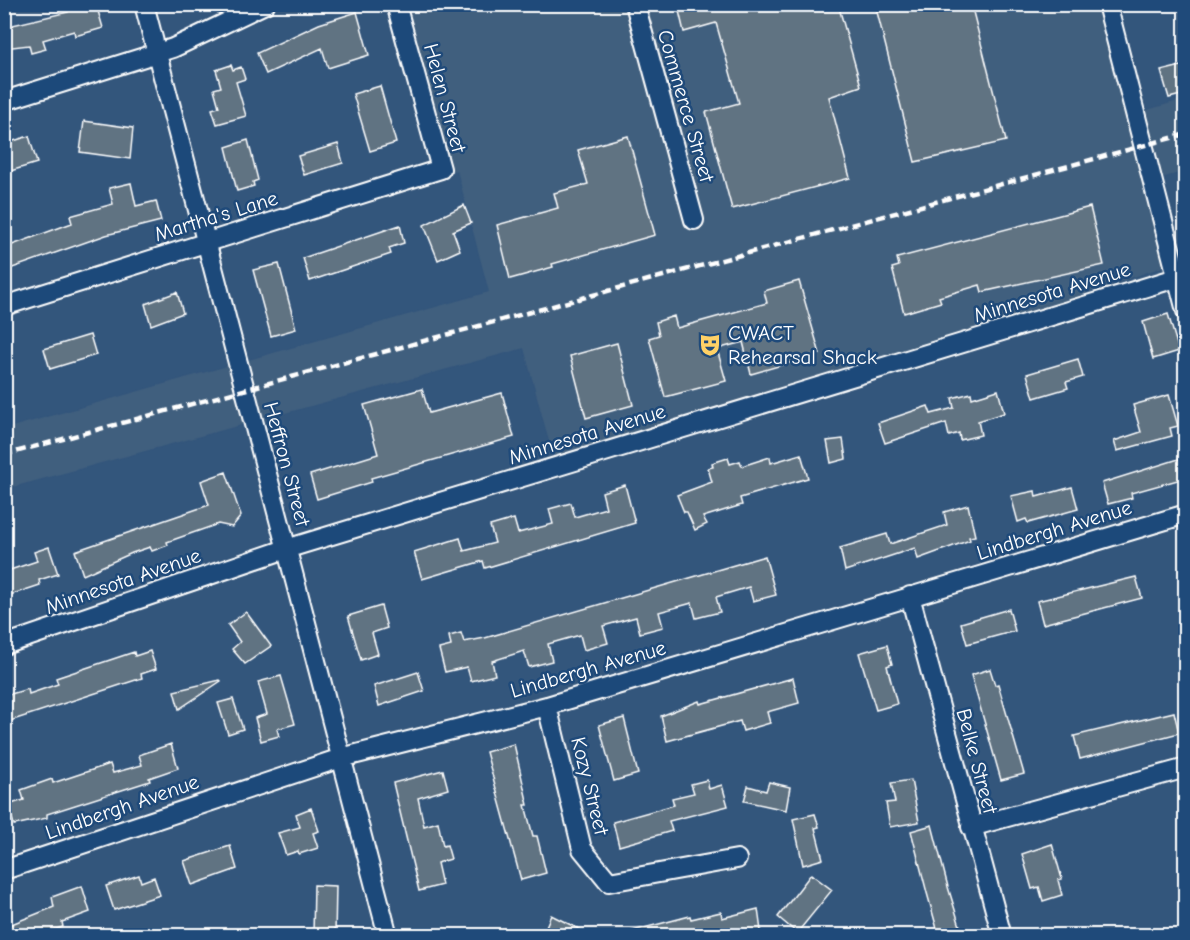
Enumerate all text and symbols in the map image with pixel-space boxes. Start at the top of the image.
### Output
street label: Commerce Street [653,27,719,186]
street label: Helen Street [419,41,471,156]
street label: Martha's Lane [151,186,281,246]
street label: Minnesota Avenue [971,257,1133,327]
place label: CWACT Rehearsal Shack [728,321,877,369]
theatre icon: CWACT Rehearsal Shack [697,332,723,358]
street label: Heffron Street [259,399,315,530]
street label: Minnesota Avenue [506,399,668,469]
street label: Lindbergh Avenue [974,495,1134,565]
street label: Minnesota Avenue [42,543,204,619]
street label: Lindbergh Avenue [507,635,669,703]
street label: Belke Street [951,706,1003,817]
street label: Kozy Street [566,734,614,839]
street label: Lindbergh Avenue [42,769,202,845]

